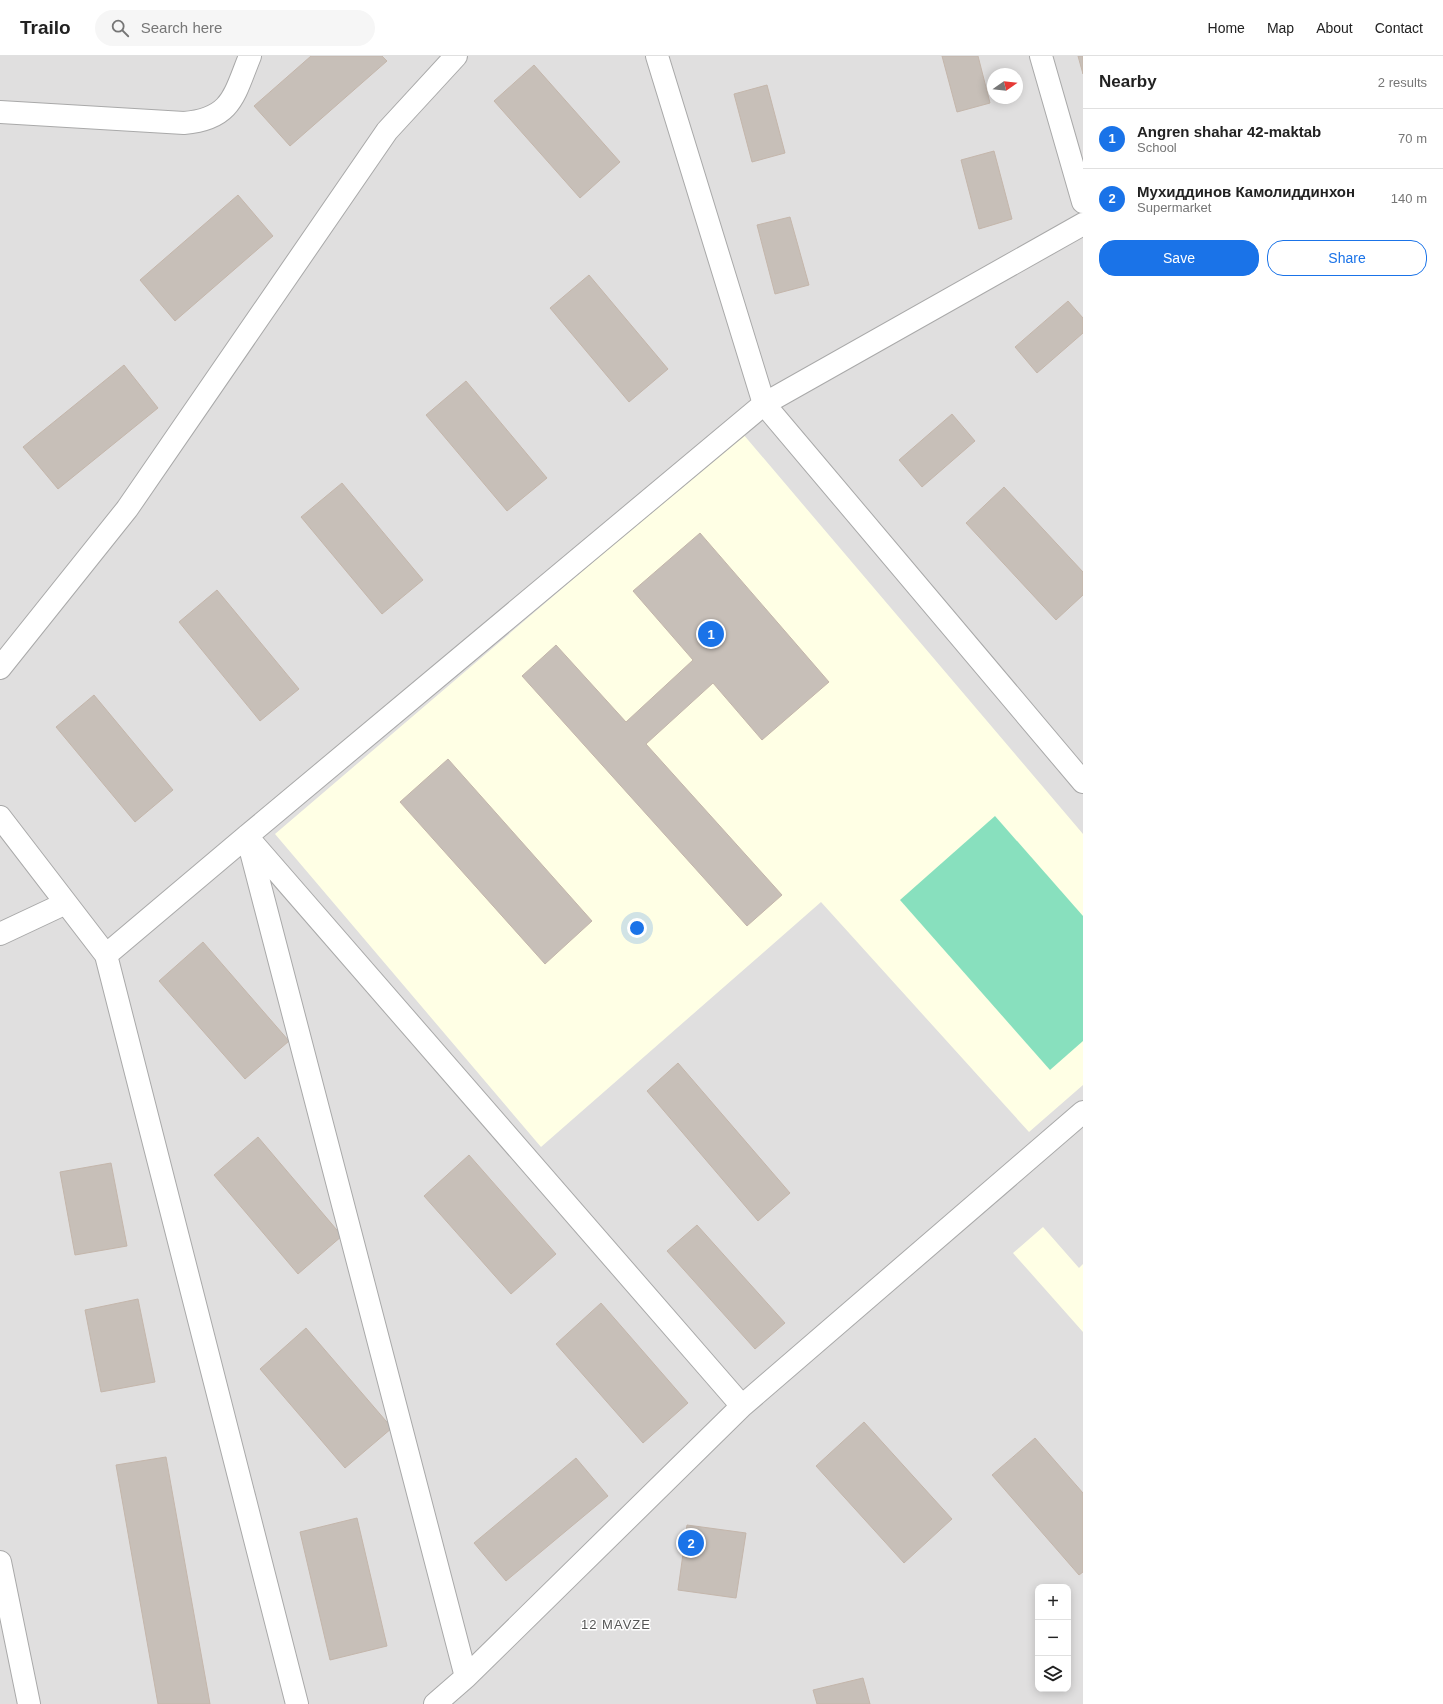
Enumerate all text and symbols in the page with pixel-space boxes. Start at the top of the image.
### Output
search box [95,10,375,46]
text: Trailo [20,17,71,38]
icon: search [109,17,131,39]
text: Search here [141,19,222,36]
text: Home [1208,20,1245,36]
text: Map [1267,20,1294,36]
text: About [1316,20,1353,36]
text: Contact [1375,20,1423,36]
north arrow [987,68,1023,104]
text: Nearby [1099,72,1157,91]
text: 2 results [1378,75,1427,90]
text: Angren shahar 42-maktab [1137,123,1321,140]
text: 1 [1108,131,1116,146]
text: 70 m [1398,131,1427,146]
text: School [1137,140,1177,155]
text: Мухиддинов Камолиддинхон [1137,183,1355,200]
text: 2 [1108,191,1116,206]
text: 140 m [1391,191,1427,206]
text: Supermarket [1137,200,1211,215]
button: Save [1099,240,1259,276]
button: Share [1267,240,1427,276]
pin: 1 [698,619,724,649]
your location [627,918,647,938]
pin: 2 [678,1528,704,1558]
map controls [1035,1584,1071,1692]
button: + [1035,1584,1071,1620]
district label: 12 MAVZE [581,1617,651,1632]
button: − [1035,1620,1071,1656]
button: layers [1035,1656,1071,1692]

